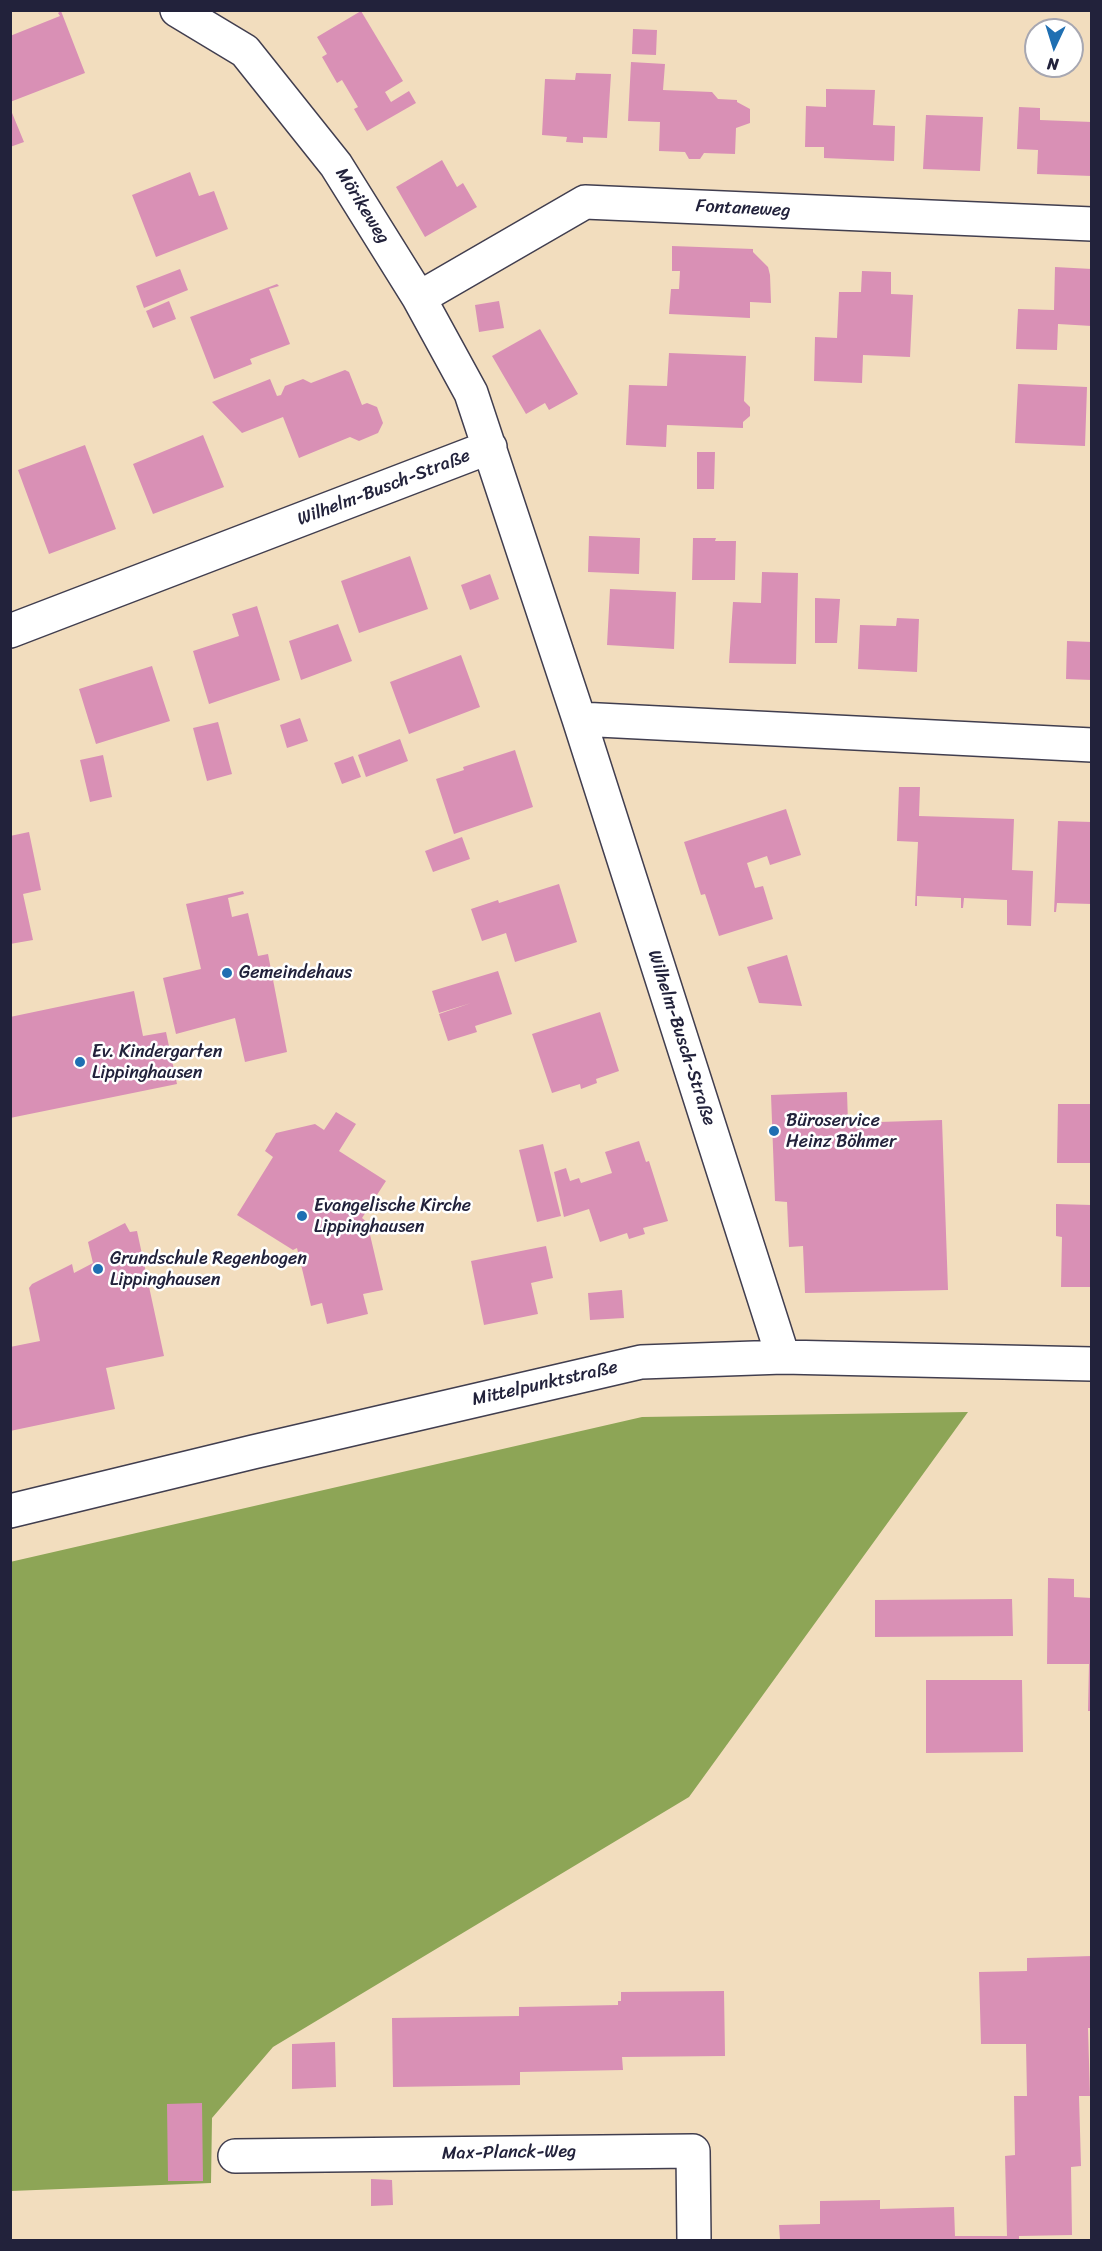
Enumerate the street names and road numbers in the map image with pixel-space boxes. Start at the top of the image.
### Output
street label: Mörikeweg [330,164,394,248]
street label: Fontaneweg [695,196,791,222]
street label: Wilhelm-Busch-Straße [295,445,473,531]
street label: Wilhelm-Busch-Straße [642,948,720,1128]
street label: Mittelpunktstraße [470,1357,620,1411]
street label: Max-Planck-Weg [442,2141,576,2165]

